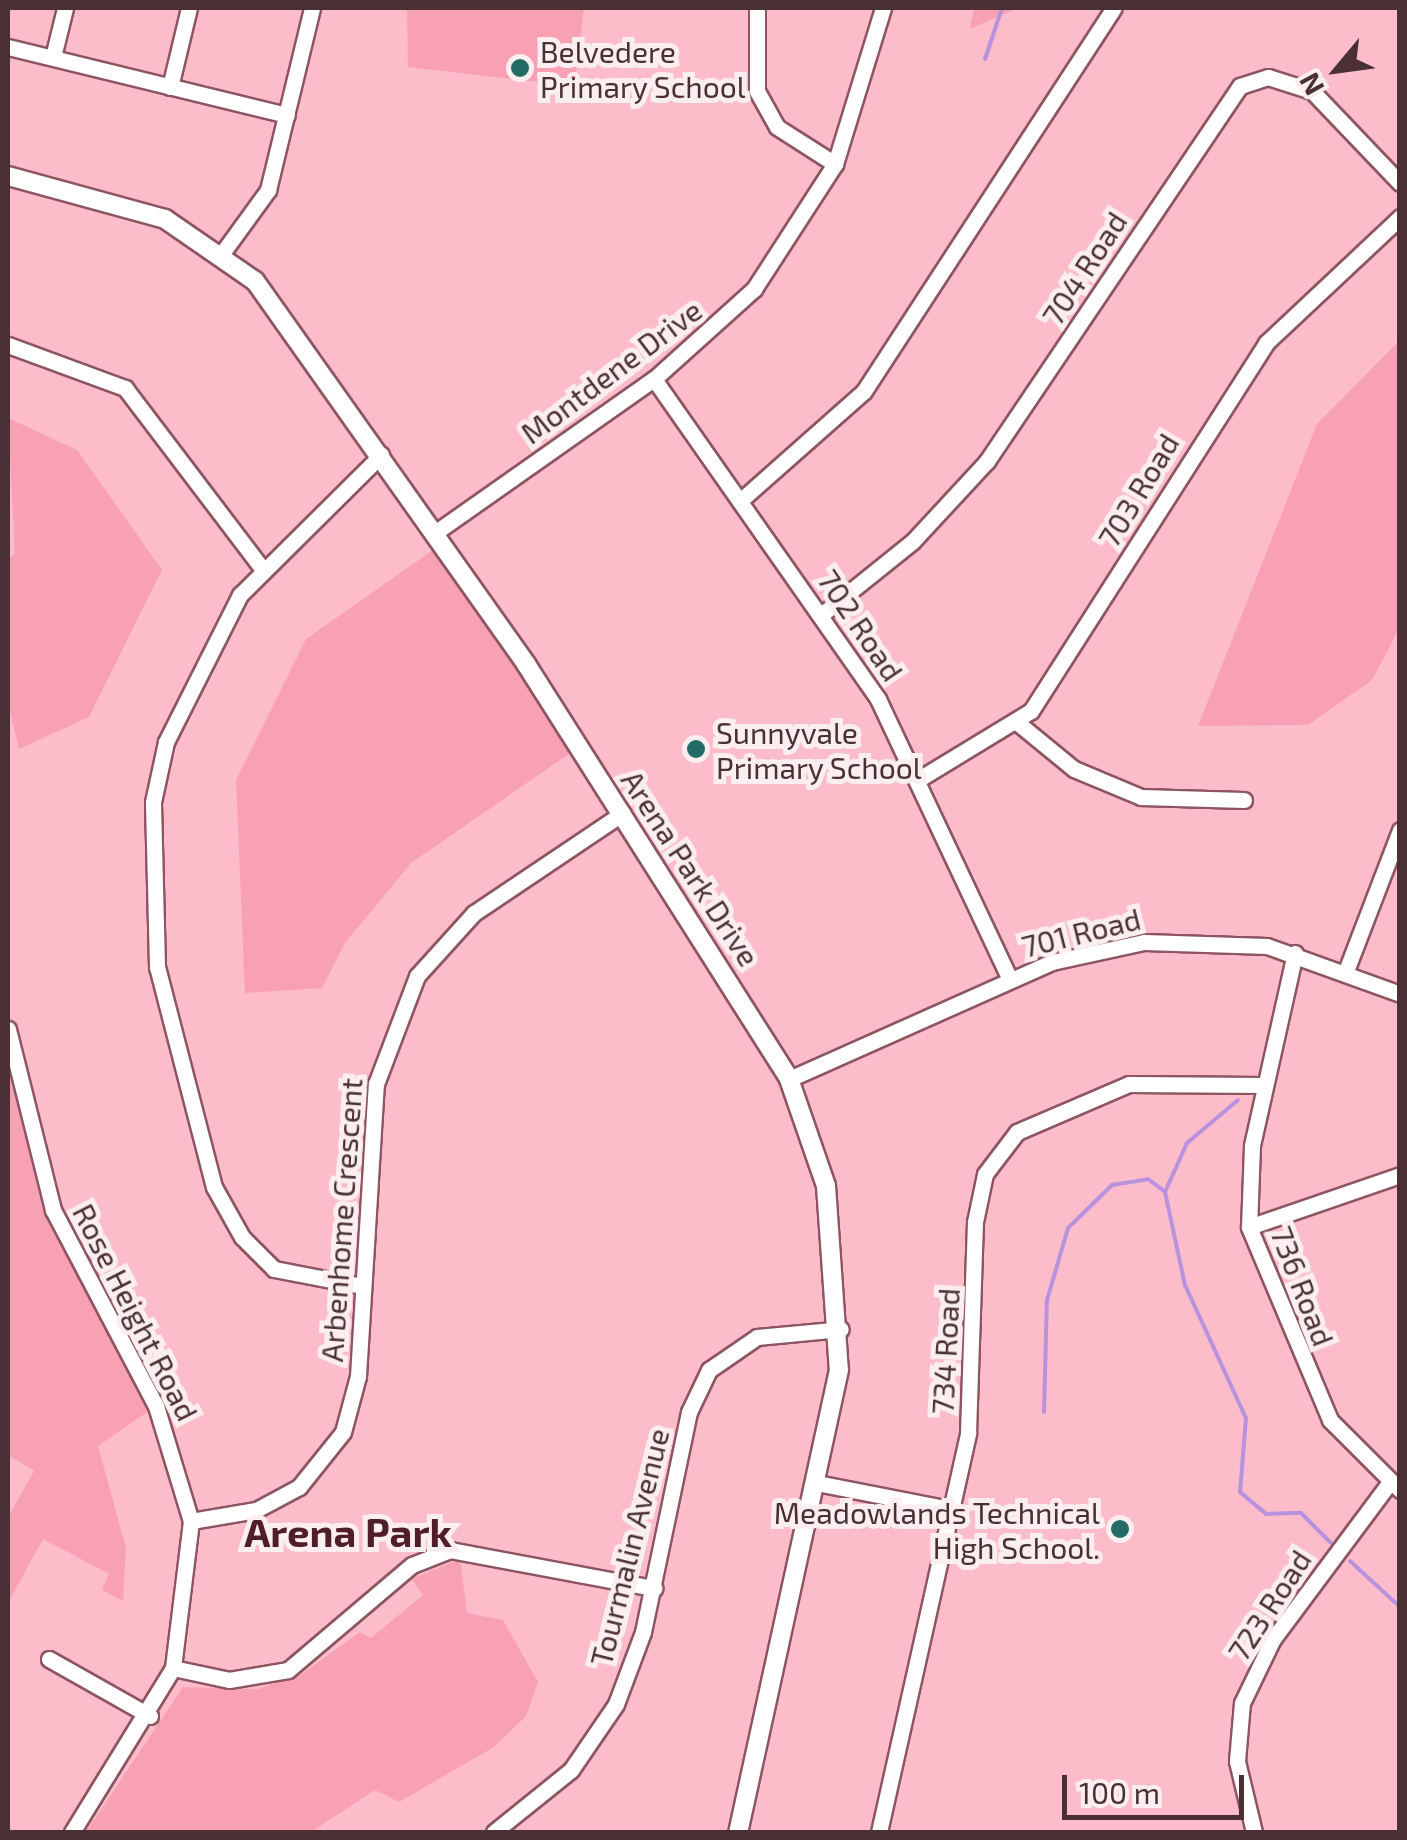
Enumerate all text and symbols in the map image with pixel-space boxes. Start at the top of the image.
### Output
north arrow [1287,20,1387,120]
place label: Belvedere Primary School [540,33,746,104]
marker: Belvedere Primary School [509,57,531,79]
text: N [1291,67,1331,102]
street label: 704 Road [1034,205,1134,331]
street label: Montdene Drive [514,291,708,451]
street label: 703 Road [1090,427,1186,553]
street label: 702 Road [811,563,911,687]
place label: Sunnyvale Primary School [716,714,922,784]
marker: Sunnyvale Primary School [685,738,707,760]
street label: Arena Park Drive [614,763,768,973]
street label: 701 Road [1018,900,1144,964]
street label: Arbenhome Crescent [313,1077,369,1363]
street label: Rose Height Road [66,1198,206,1426]
street label: 736 Road [1264,1221,1342,1351]
street label: 734 Road [924,1287,966,1415]
street label: Tourmalin Avenue [582,1424,676,1670]
place label: Meadowlands Technical High School. [773,1494,1100,1564]
district label: Arena Park [244,1507,452,1555]
marker: Meadowlands Technical High School. [1109,1518,1131,1540]
street label: 723 Road [1220,1543,1318,1667]
scale bar [1067,1755,1250,1817]
text: 100 m [1079,1774,1160,1810]

